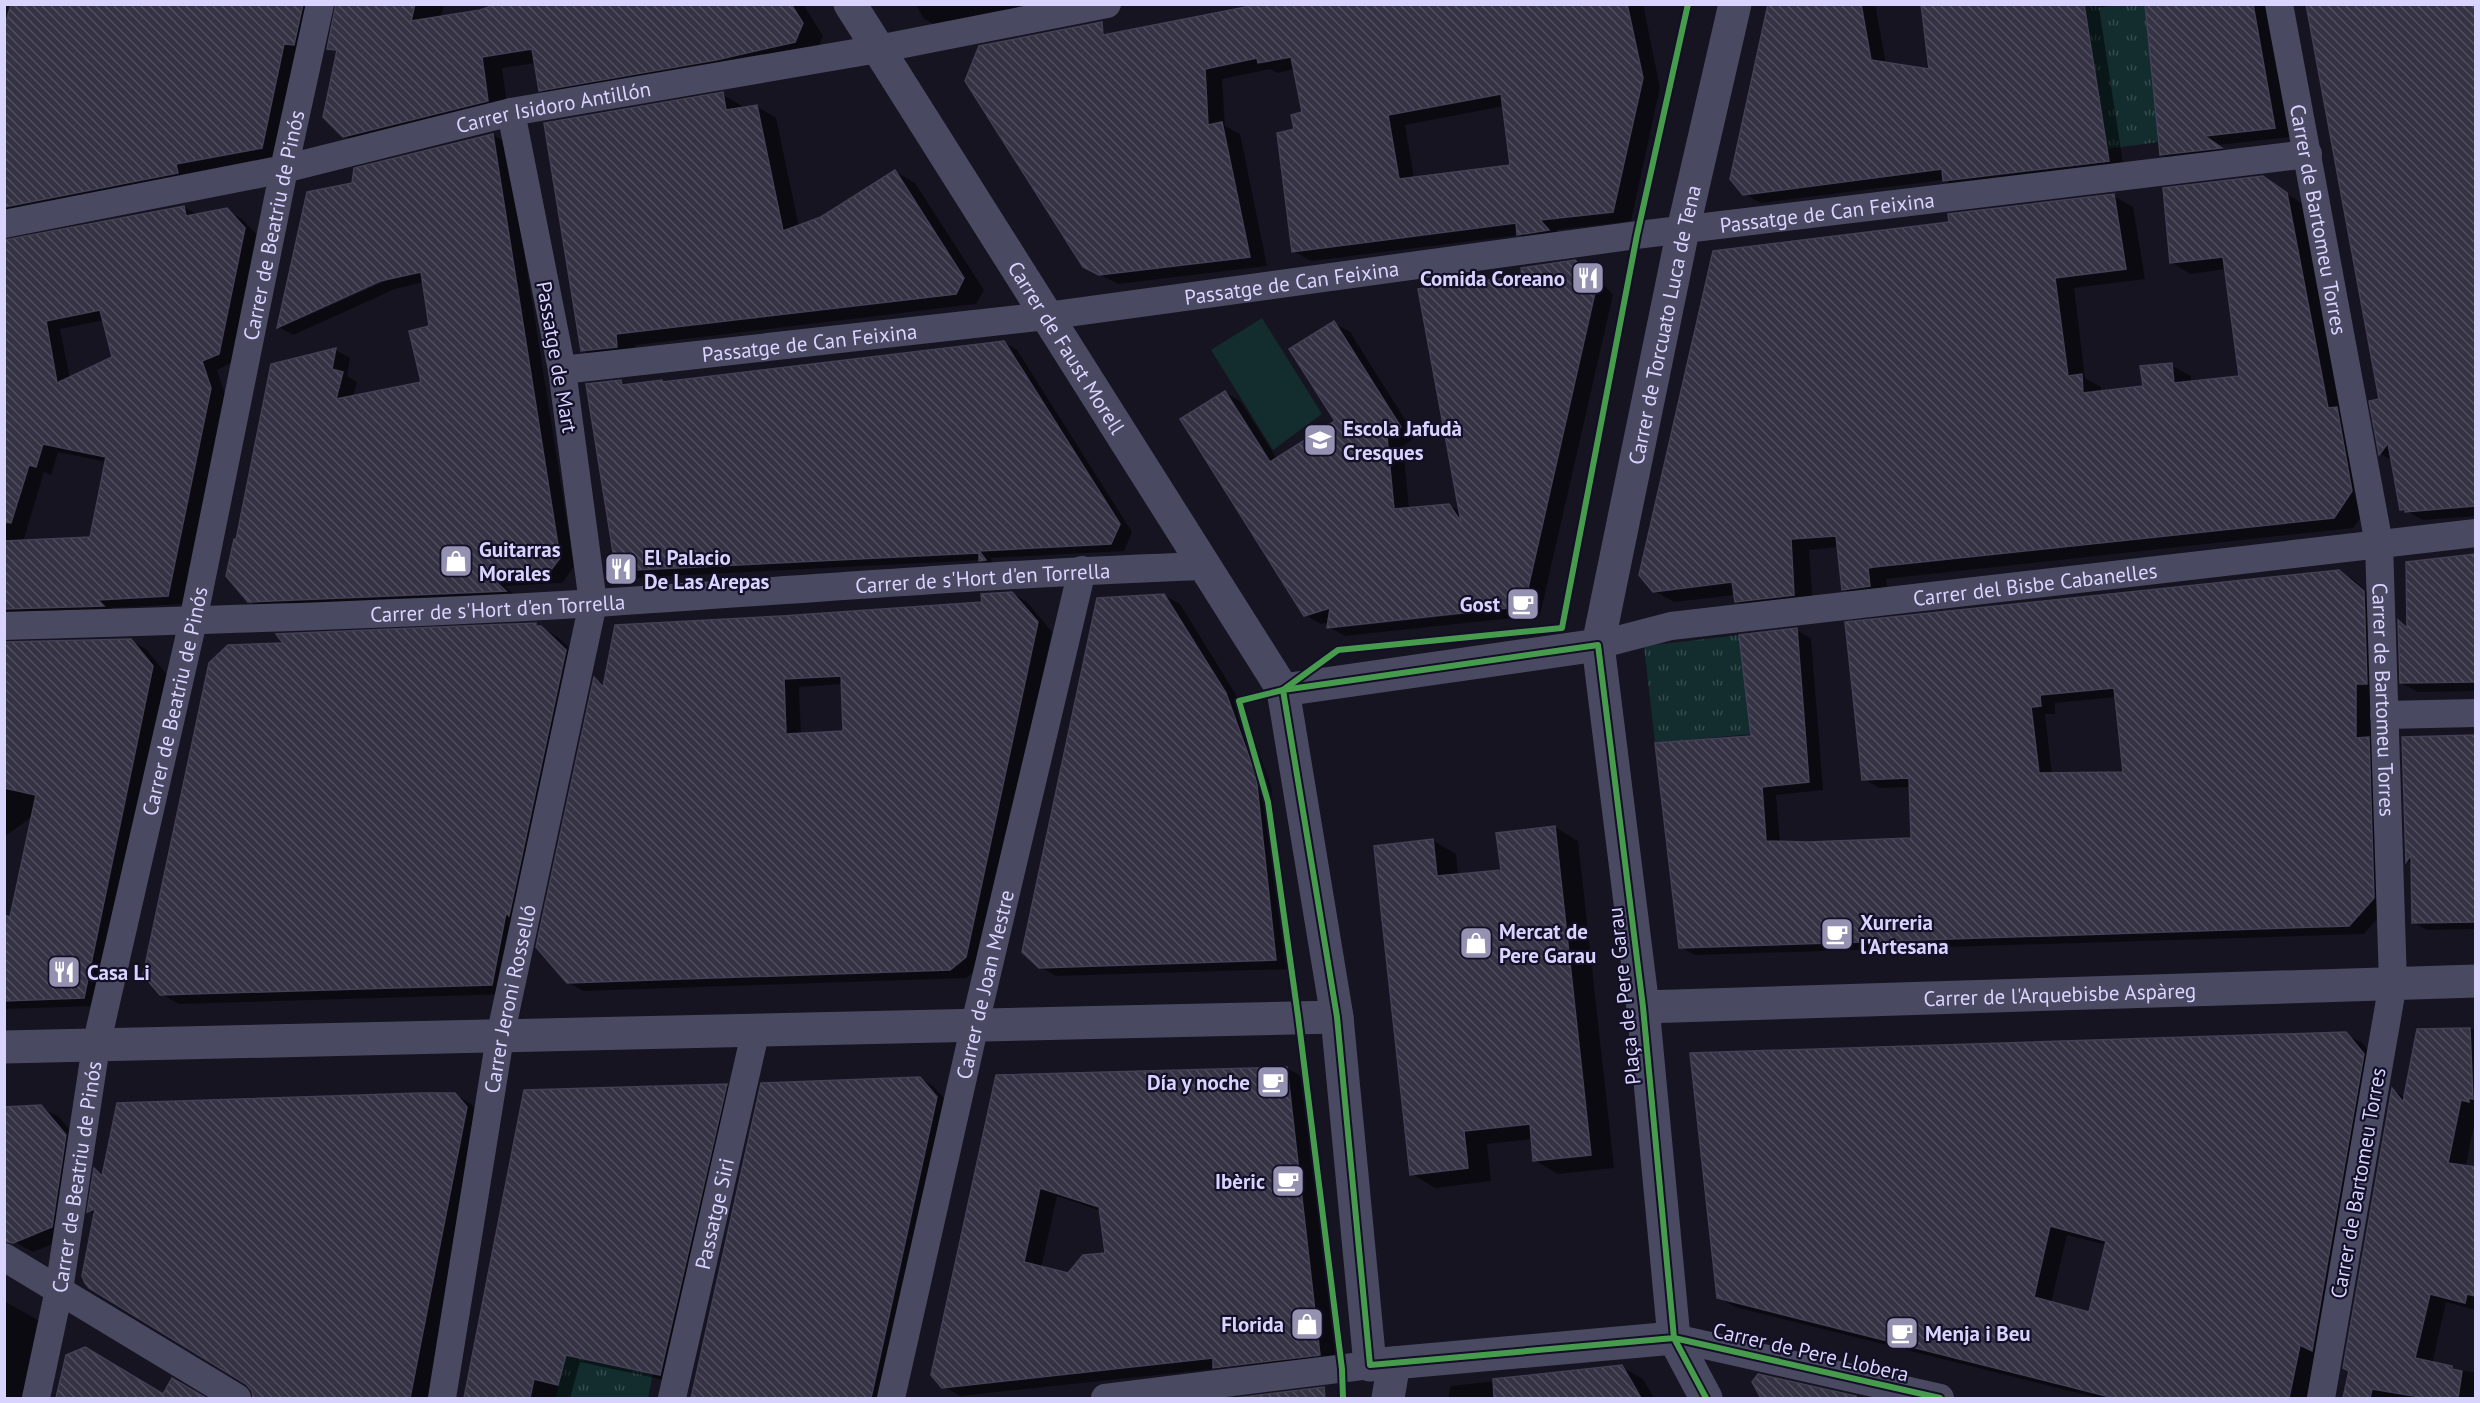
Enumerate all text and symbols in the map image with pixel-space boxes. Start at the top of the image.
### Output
street label: Carrer Isidoro Antillón [453,75,653,139]
street label: Carrer de Bartomeu Torres [2284,102,2353,337]
street label: Carrer de Beatriu de Pinós [236,108,310,343]
street label: Carrer de Torcuato Luca de Tena [1622,182,1706,467]
street label: Passatge de Can Feixina [1718,186,1936,238]
street label: Passatge de Can Feixina [1183,254,1401,310]
street label: Carrer de Faust Morell [1002,256,1131,439]
restaurant icon: Comida Coreano [1570,260,1606,296]
place label: Comida Coreano [1420,265,1565,292]
street label: Passatge de Mart [530,279,584,435]
street label: Passatge de Can Feixina [700,317,918,368]
place label: Escola Jafudà Cresques [1343,415,1462,466]
school or university icon: Escola Jafudà Cresques [1302,422,1338,458]
place label: Guitarras Morales [479,536,561,587]
shop icon: Guitarras Morales [438,543,474,579]
place label: El Palacio De Las Arepas [644,544,770,595]
restaurant icon: El Palacio De Las Arepas [603,551,639,587]
street label: Carrer de s'Hort d'en Torrella [854,556,1111,599]
street label: Carrer del Bisbe Cabanelles [1912,556,2159,611]
street label: Carrer de Bartomeu Torres [2367,582,2401,817]
street label: Carrer de Beatriu de Pinós [136,584,213,818]
cafe icon: Gost [1505,586,1541,622]
street label: Carrer de s'Hort d'en Torrella [370,588,626,628]
place label: Gost [1460,591,1501,618]
street label: Carrer de Joan Mestre [950,887,1020,1082]
street label: Carrer Jeroni Rosselló [478,902,542,1095]
street label: Plaça de Pere Garau [1601,906,1647,1086]
place label: Xurreria l'Artesana [1860,909,1949,960]
cafe icon: Xurreria l'Artesana [1819,916,1855,952]
place label: Mercat de Pere Garau [1499,918,1596,969]
shop icon: Mercat de Pere Garau [1458,925,1494,961]
restaurant icon: Casa Li [46,954,82,990]
place label: Casa Li [87,959,150,986]
street label: Carrer de l'Arquebisbe Aspàreg [1923,976,2197,1012]
street label: Carrer de Beatriu de Pinós [45,1059,107,1294]
cafe icon: Día y noche [1255,1064,1291,1100]
street label: Carrer de Bartomeu Torres [2324,1065,2392,1301]
place label: Día y noche [1147,1069,1250,1096]
street label: Passatge Siri [688,1155,740,1272]
cafe icon: Ibèric [1270,1163,1306,1199]
place label: Ibèric [1215,1168,1265,1195]
shop icon: Florida [1289,1306,1325,1342]
place label: Florida [1221,1311,1284,1338]
cafe icon: Menja i Beu [1884,1315,1920,1351]
street label: Carrer de Pere Llobera [1710,1316,1912,1388]
place label: Menja i Beu [1925,1320,2031,1347]

